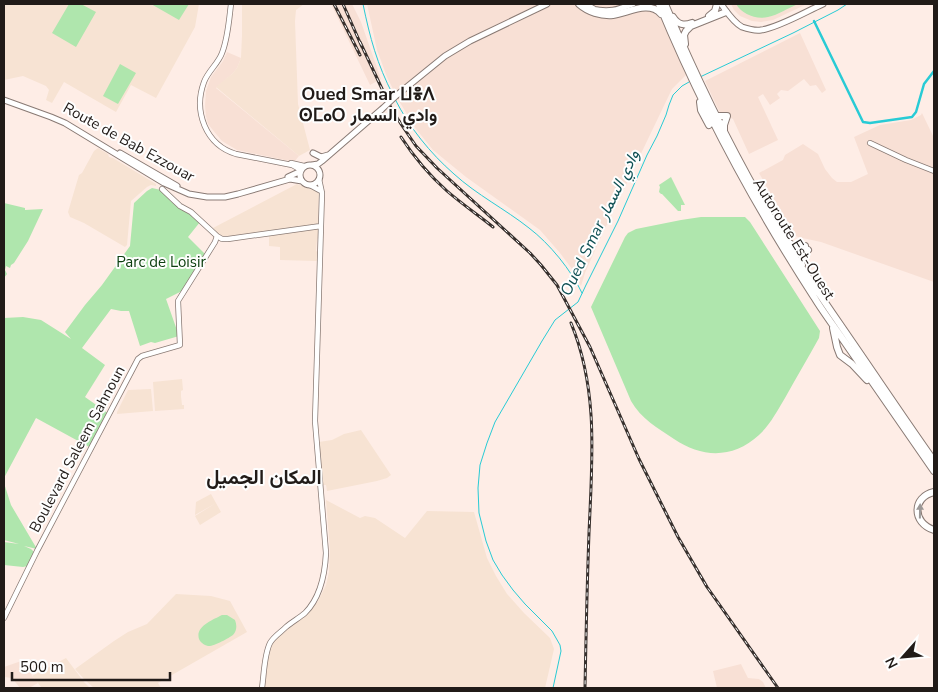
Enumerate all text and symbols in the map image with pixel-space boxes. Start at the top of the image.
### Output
district label: Oued Smar ⵡⴻⴷ ⵙⵎⴰⵔ وادي السمار [299,82,437,130]
street label: Route de Bab Ezzouar [60,98,199,187]
water label: Oued Smar وادي السمار [555,146,647,300]
street label: Autoroute Est-Ouest [749,175,840,304]
park label: Parc de Loisir [116,252,206,272]
street label: Boulevard Saleem Sahnoun [24,362,130,536]
district label: المكان الجميل [206,464,322,491]
one-way arrow [916,502,924,518]
north arrow [878,632,928,682]
scale bar [12,650,170,682]
text: N [881,654,903,672]
text: 500 m [20,657,64,677]

